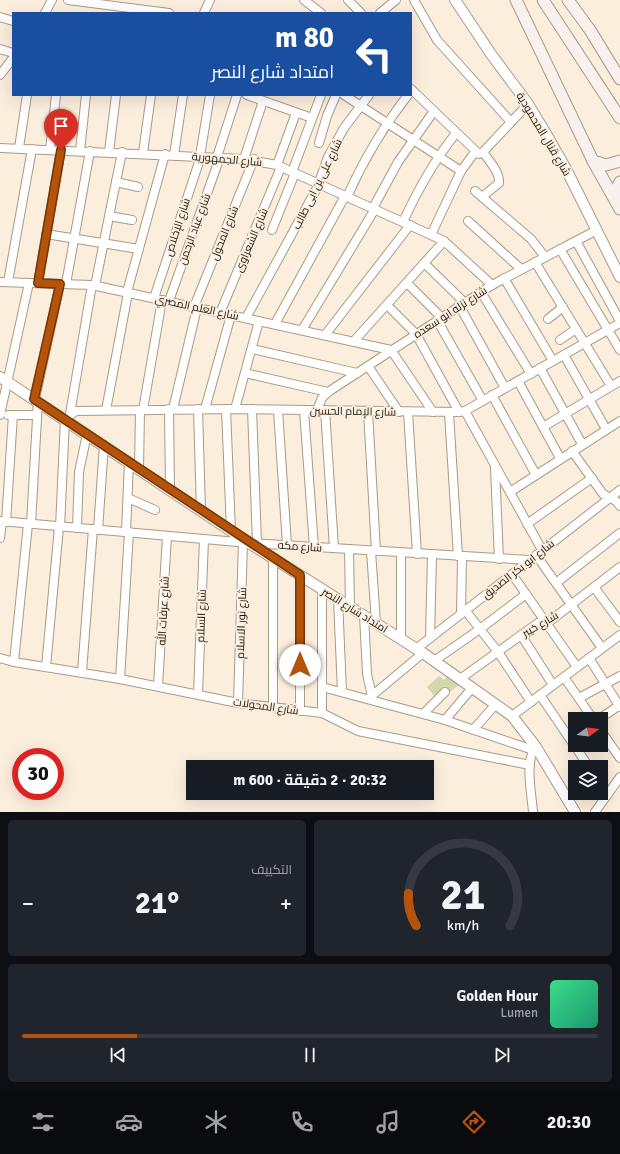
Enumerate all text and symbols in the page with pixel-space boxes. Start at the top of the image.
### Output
text: 80 m [275,21,334,55]
icon: left [348,28,400,80]
text: امتداد شارع النصر [211,61,334,83]
street label: شارع قنال المحمودية [513,90,574,179]
pin [44,109,78,150]
icon: arrive [50,115,72,137]
street label: شارع على بن ابى طالب [290,137,346,232]
street label: شارع الجمهورية [191,150,263,170]
street label: شارع عباد الرحمن [176,192,214,267]
street label: شارع الإخلاص [162,196,194,258]
street label: شارع المحول [208,204,242,263]
street label: شارع الشعراوى [232,206,272,275]
street label: شارع نزله ابو سعده [411,284,490,342]
street label: شارع العلم المصري [153,292,240,325]
street label: شارع الإمام الحسين [310,404,396,420]
street label: شارع ابو بكر الصديق [479,537,558,602]
street label: شارع مكه [277,538,323,556]
street label: شارع عرفات الله [153,576,173,646]
street label: امتداد شارع النصر [318,584,390,637]
street label: شارع نور الاسلام [234,587,250,659]
street label: شارع السلام [194,589,210,643]
street label: شارع خيبر [519,609,561,641]
position arrow [279,644,321,686]
street label: شارع المحولات [232,695,299,719]
north arrow [568,712,608,752]
map controls [568,712,608,800]
speed limit sign: 30 [12,748,64,800]
button: layers [568,760,608,800]
text: 20:32 · 2 دقيقة · 600 m [233,771,387,789]
text: التكييف [251,862,292,878]
text: 21 [441,870,485,921]
text: 21° [135,885,179,922]
text: − [22,890,34,917]
text: + [280,890,292,917]
text: km/h [447,917,479,934]
text: Golden Hour [456,987,538,1005]
text: Lumen [500,1005,538,1021]
icon: previous [107,1044,129,1066]
icon: pause [299,1044,321,1066]
icon: next [491,1044,513,1066]
icon: filters [29,1108,57,1136]
icon: car [115,1108,143,1136]
icon: climate [202,1108,230,1136]
icon: phone [288,1108,316,1136]
icon: music [374,1108,402,1136]
icon: directions [460,1108,488,1136]
text: 20:30 [547,1111,591,1133]

